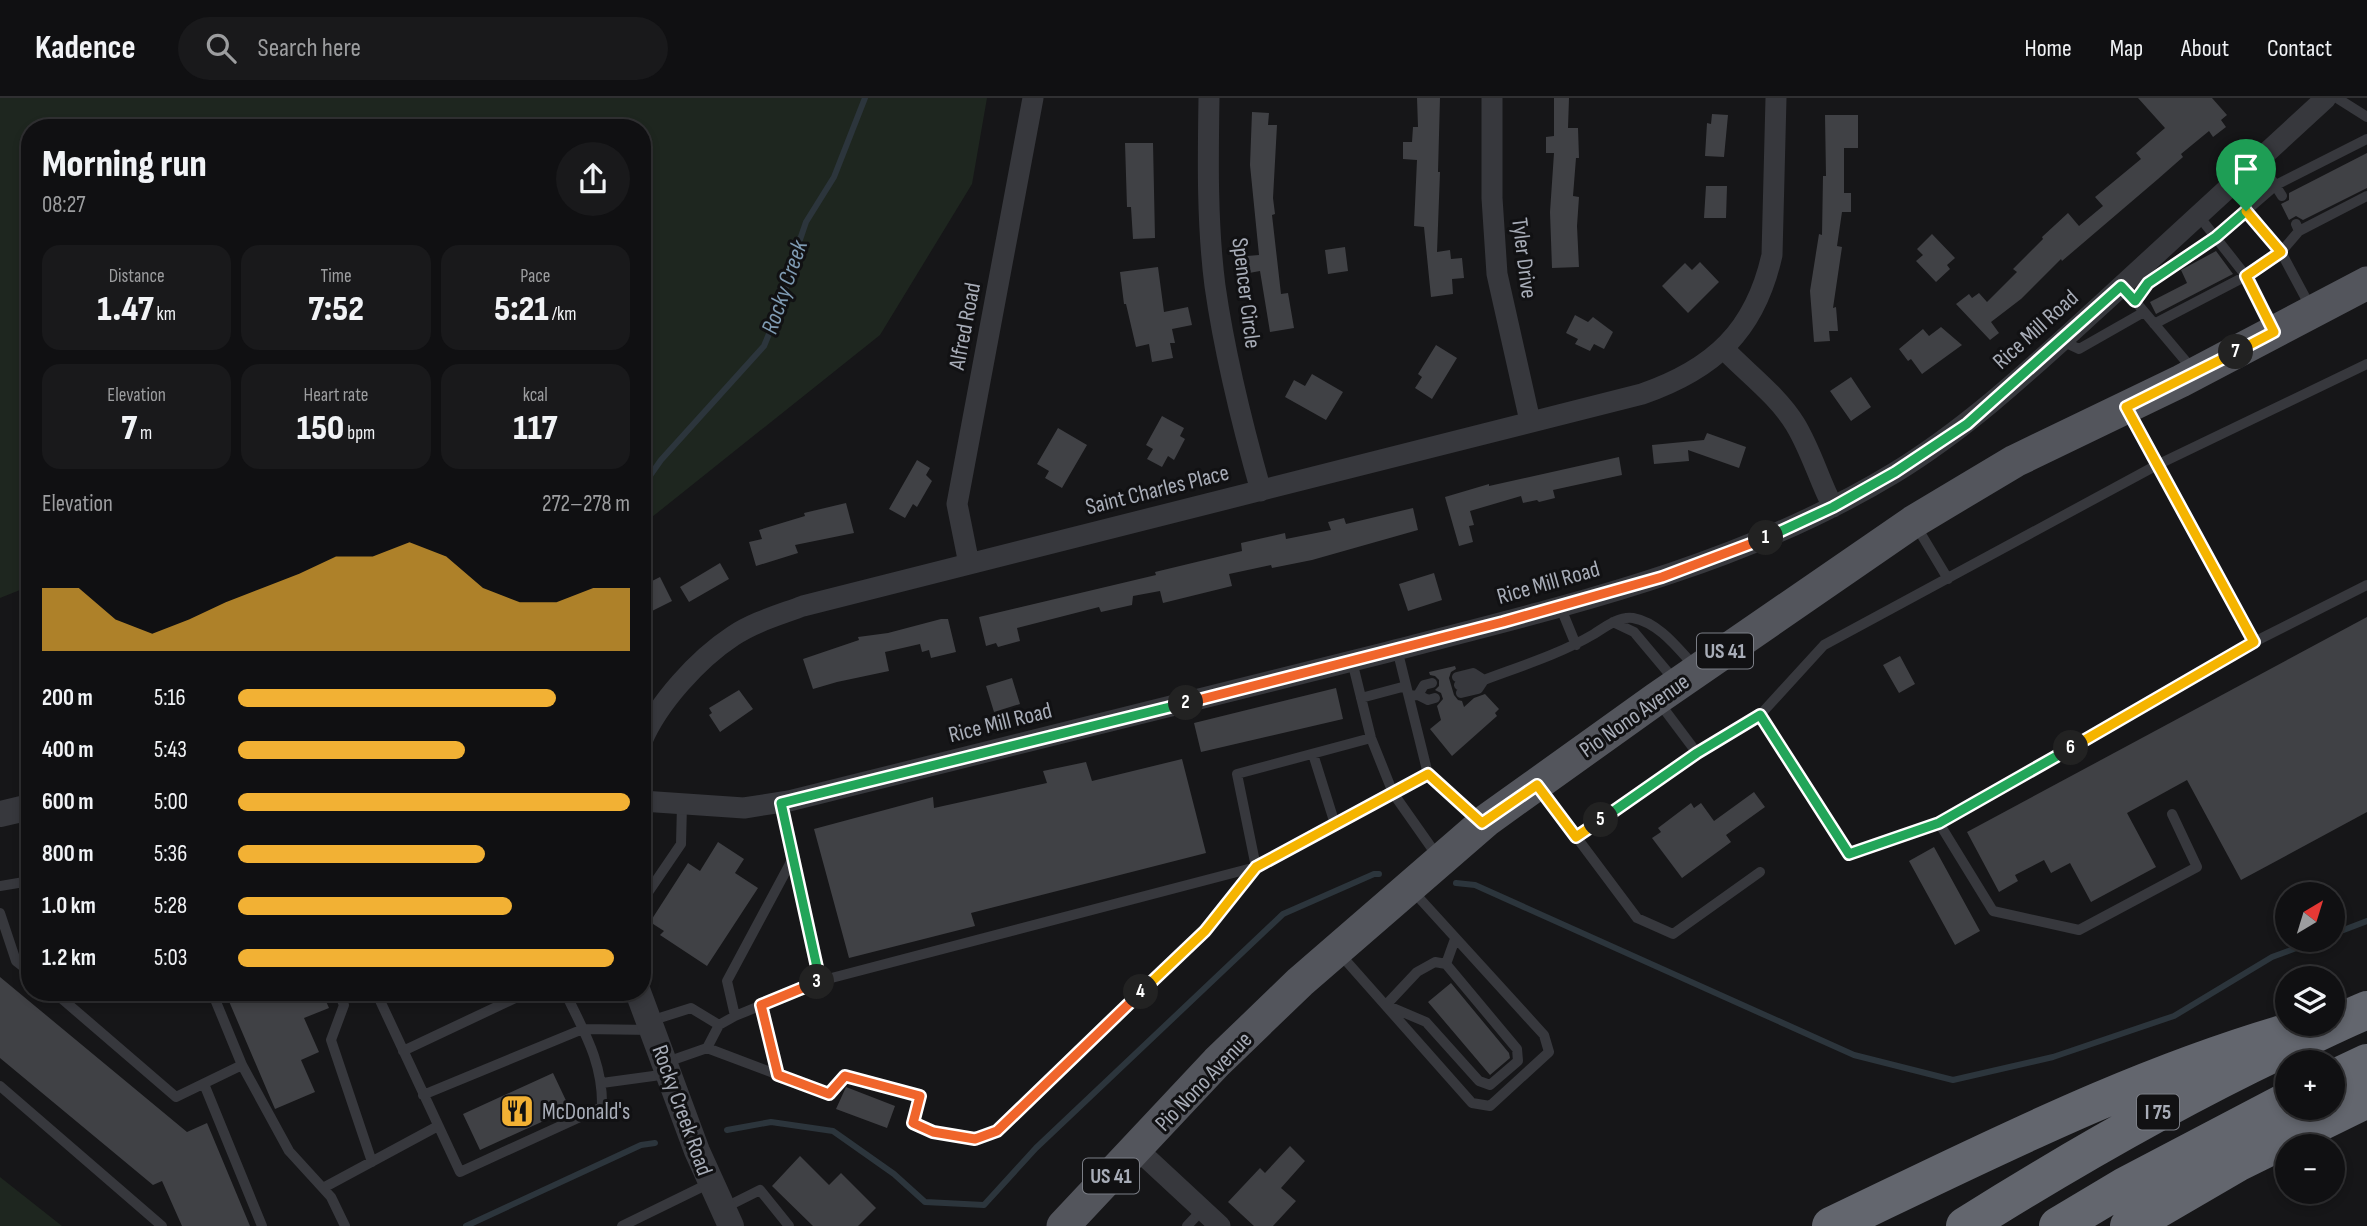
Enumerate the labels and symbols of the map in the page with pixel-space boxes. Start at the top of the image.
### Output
pin [2216,139,2276,211]
street label: Tyler Drive [1505,216,1543,300]
water label: Rocky Creek [755,236,814,338]
street label: Spencer Circle [1225,236,1267,350]
street label: Alfred Road [943,280,987,373]
street label: Rice Mill Road [1987,284,2084,375]
pin: 7 [2218,334,2254,370]
street label: Saint Charles Place [1083,459,1232,521]
pin: 1 [1748,520,1784,556]
street label: Rice Mill Road [1494,555,1603,611]
road number: US 41 [1697,634,1753,668]
street label: Pio Nono Avenue [1574,668,1695,764]
pin: 2 [1168,686,1204,720]
street label: Rice Mill Road [946,697,1055,749]
pin: 6 [2054,730,2088,766]
pin: 5 [1584,802,1618,838]
north arrow [2275,882,2345,952]
pin: 3 [800,964,834,1000]
pin: 4 [1124,974,1158,1010]
street label: Pio Nono Avenue [1149,1026,1258,1137]
street label: Rocky Creek Road [645,1041,719,1179]
restaurant icon: McDonald's [498,1092,536,1130]
road number: I 75 [2137,1094,2179,1130]
place label: McDonald's [542,1098,630,1126]
road number: US 41 [1083,1158,1139,1194]

